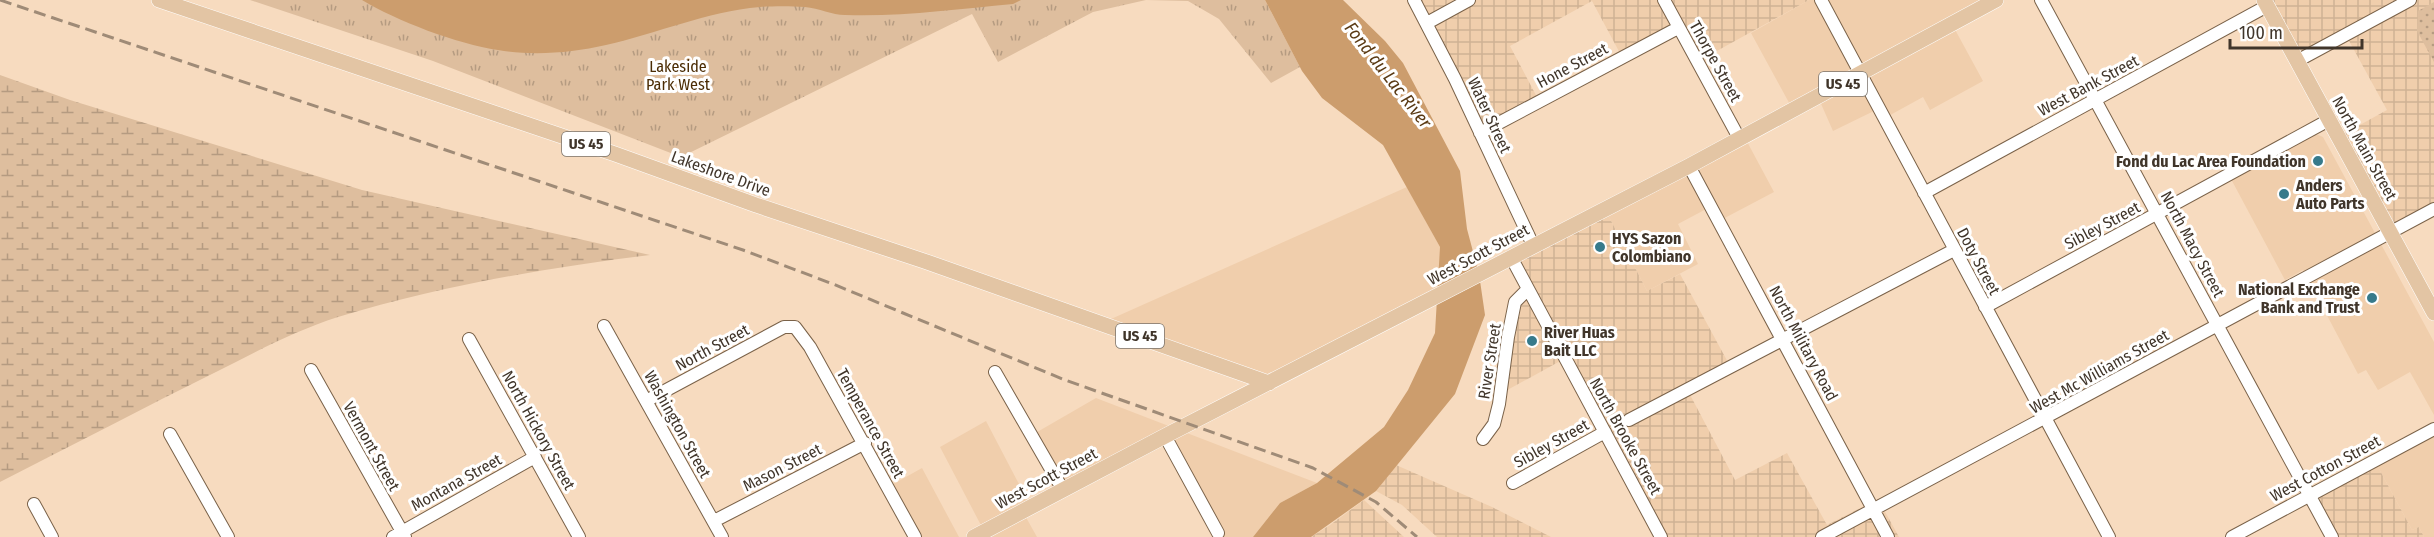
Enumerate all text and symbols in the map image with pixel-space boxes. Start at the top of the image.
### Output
scale bar [2230,12,2362,50]
water label: Fond du Lac River [1340,18,1437,133]
street label: Thorpe Street [1686,18,1746,106]
text: 100 m [2239,22,2283,44]
street label: Hone Street [1534,38,1612,92]
street label: West Bank Street [2035,51,2142,120]
park label: Lakeside Park West [646,57,711,94]
road number: US 45 [1819,72,1867,96]
street label: Water Street [1464,75,1516,157]
street label: North Main Street [2328,93,2401,204]
road number: US 45 [562,132,610,156]
street label: Lakeshore Drive [669,147,773,200]
place label: Fond du Lac Area Foundation [2116,152,2306,171]
marker: Fond du Lac Area Foundation [2311,154,2325,168]
place label: Anders Auto Parts [2295,176,2365,213]
marker: Anders Auto Parts [2277,187,2291,201]
street label: North Macy Street [2157,188,2229,301]
street label: Sibley Street [2061,197,2144,253]
street label: West Scott Street [1424,219,1533,289]
street label: Doty Street [1953,224,2004,299]
place label: HYS Sazon Colombiano [1612,229,1692,266]
marker: HYS Sazon Colombiano [1593,240,1607,254]
place label: National Exchange Bank and Trust [2238,280,2360,317]
street label: North Military Road [1765,283,1842,404]
marker: National Exchange Bank and Trust [2365,291,2379,305]
street label: North Street [672,320,753,375]
street label: River Street [1474,321,1505,400]
place label: River Huas Bait LLC [1544,323,1615,360]
road number: US 45 [1116,324,1164,348]
street label: West Mc Williams Street [2026,325,2173,418]
marker: River Huas Bait LLC [1525,334,1539,348]
street label: Temperance Street [833,365,909,482]
street label: North Hickory Street [498,367,580,494]
street label: Washington Street [640,367,715,482]
street label: North Brooke Street [1586,375,1666,498]
street label: Vermont Street [339,398,404,495]
street label: Sibley Street [1510,415,1593,472]
street label: West Cotton Street [2267,431,2384,505]
street label: Mason Street [740,439,825,495]
street label: West Scott Street [992,443,1101,513]
street label: Montana Street [408,449,505,515]

